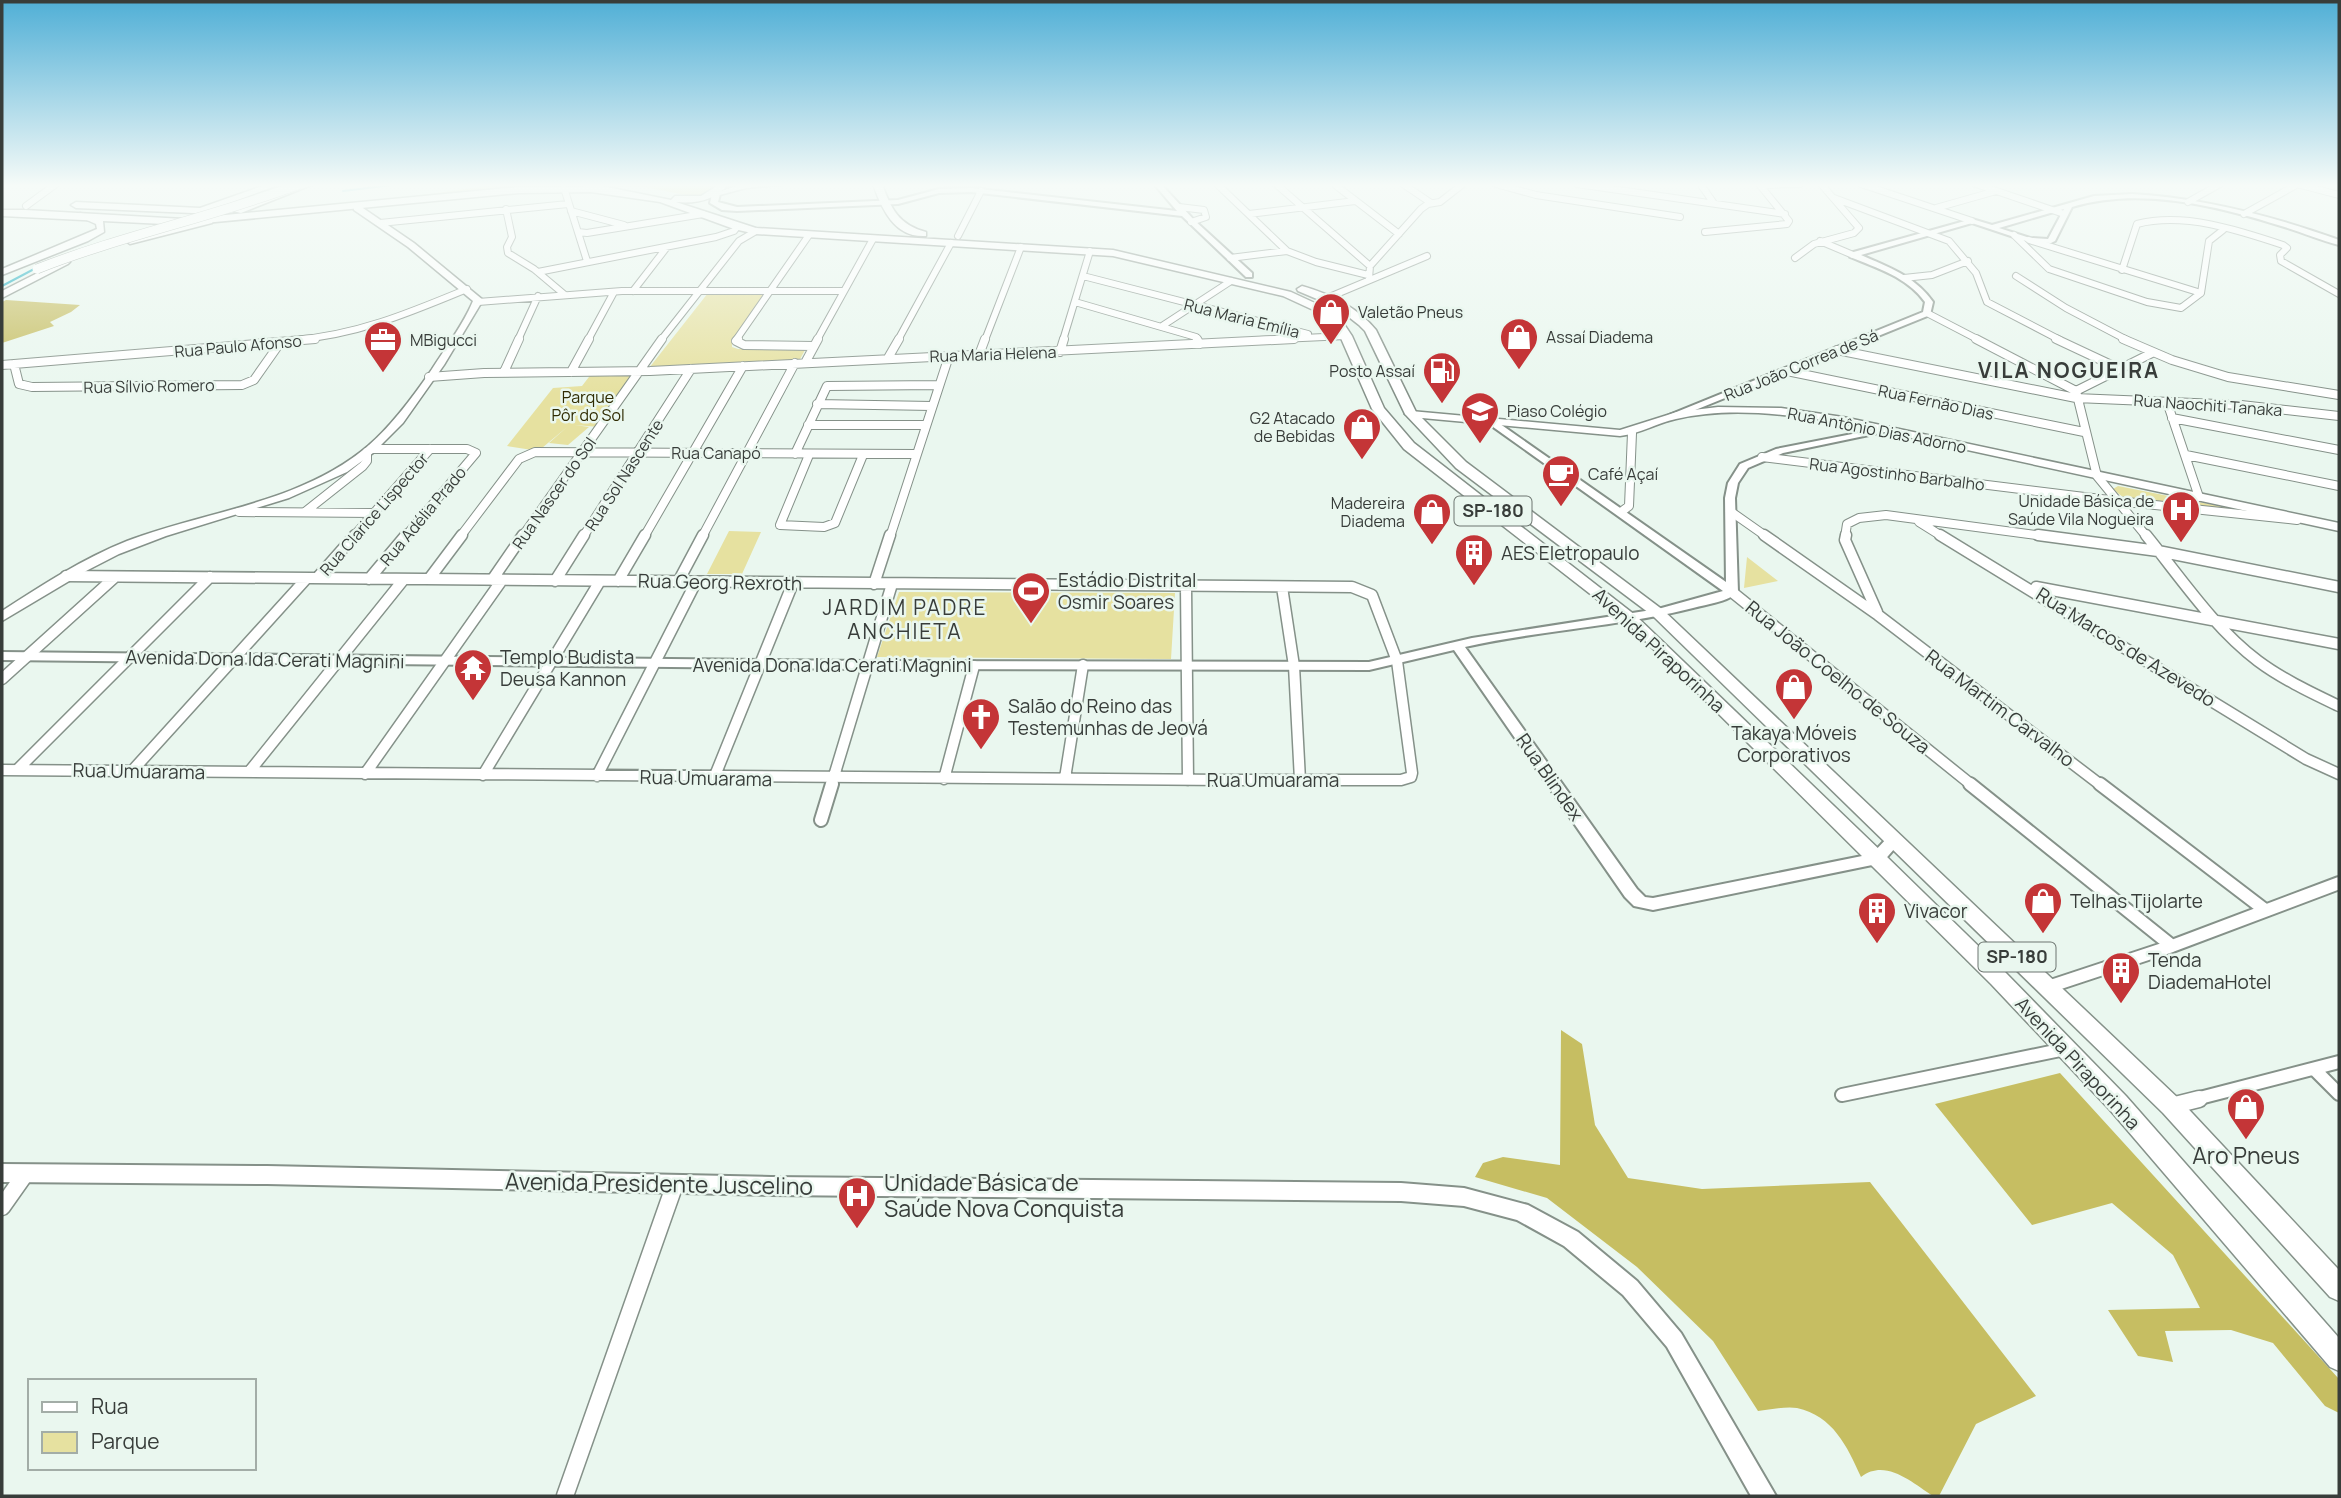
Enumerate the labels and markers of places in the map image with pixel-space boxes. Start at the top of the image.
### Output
shop icon: Valetão Pneus [1310,291,1352,346]
place label: Valetão Pneus [1358,301,1463,323]
shop icon: Assaí Diadema [1498,316,1540,371]
office icon: MBigucci [362,319,404,374]
place label: Assaí Diadema [1546,326,1653,348]
place label: MBigucci [410,329,477,351]
fuel station icon: Posto Assaí [1421,350,1463,405]
place label: Posto Assaí [1329,360,1415,382]
school or university icon: Piaso Colégio [1459,390,1501,445]
place label: Piaso Colégio [1507,400,1607,422]
shop icon: G2 Atacado de Bebidas [1341,406,1383,461]
place label: G2 Atacado de Bebidas [1250,407,1335,447]
cafe icon: Café Açaí [1540,453,1582,508]
place label: Café Açaí [1588,463,1658,485]
hospital icon: Unidade Básica de Saúde Vila Nogueira [2160,489,2202,544]
place label: Unidade Básica de Saúde Vila Nogueira [2008,490,2154,530]
shop icon: Madereira Diadema [1411,491,1453,546]
place label: Madereira Diadema [1331,492,1405,532]
building icon: AES Eletropaulo [1453,532,1495,587]
place label: AES Eletropaulo [1501,540,1640,566]
place label: Estádio Distrital Osmir Soares [1058,567,1196,615]
sports icon: Estádio Distrital Osmir Soares [1010,570,1052,625]
place label: Templo Budista Deusa Kannon [500,644,634,692]
temple icon: Templo Budista Deusa Kannon [452,647,494,702]
shop icon: Takaya Móveis Corporativos [1773,666,1815,721]
place label: Salão do Reino das Testemunhas de Jeová [1008,693,1208,741]
church icon: Salão do Reino das Testemunhas de Jeová [960,696,1002,751]
place label: Takaya Móveis Corporativos [1731,720,1857,768]
shop icon: Telhas Tijolarte [2022,880,2064,935]
place label: Telhas Tijolarte [2070,888,2203,914]
building icon: Vivacor [1856,890,1898,945]
place label: Vivacor [1904,898,1968,924]
place label: Tenda DiademaHotel [2148,947,2272,995]
building icon: Tenda DiademaHotel [2100,950,2142,1005]
shop icon: Aro Pneus [2225,1086,2267,1141]
place label: Aro Pneus [2192,1139,2300,1171]
place label: Unidade Básica de Saúde Nova Conquista [884,1166,1124,1224]
hospital icon: Unidade Básica de Saúde Nova Conquista [836,1175,878,1230]

